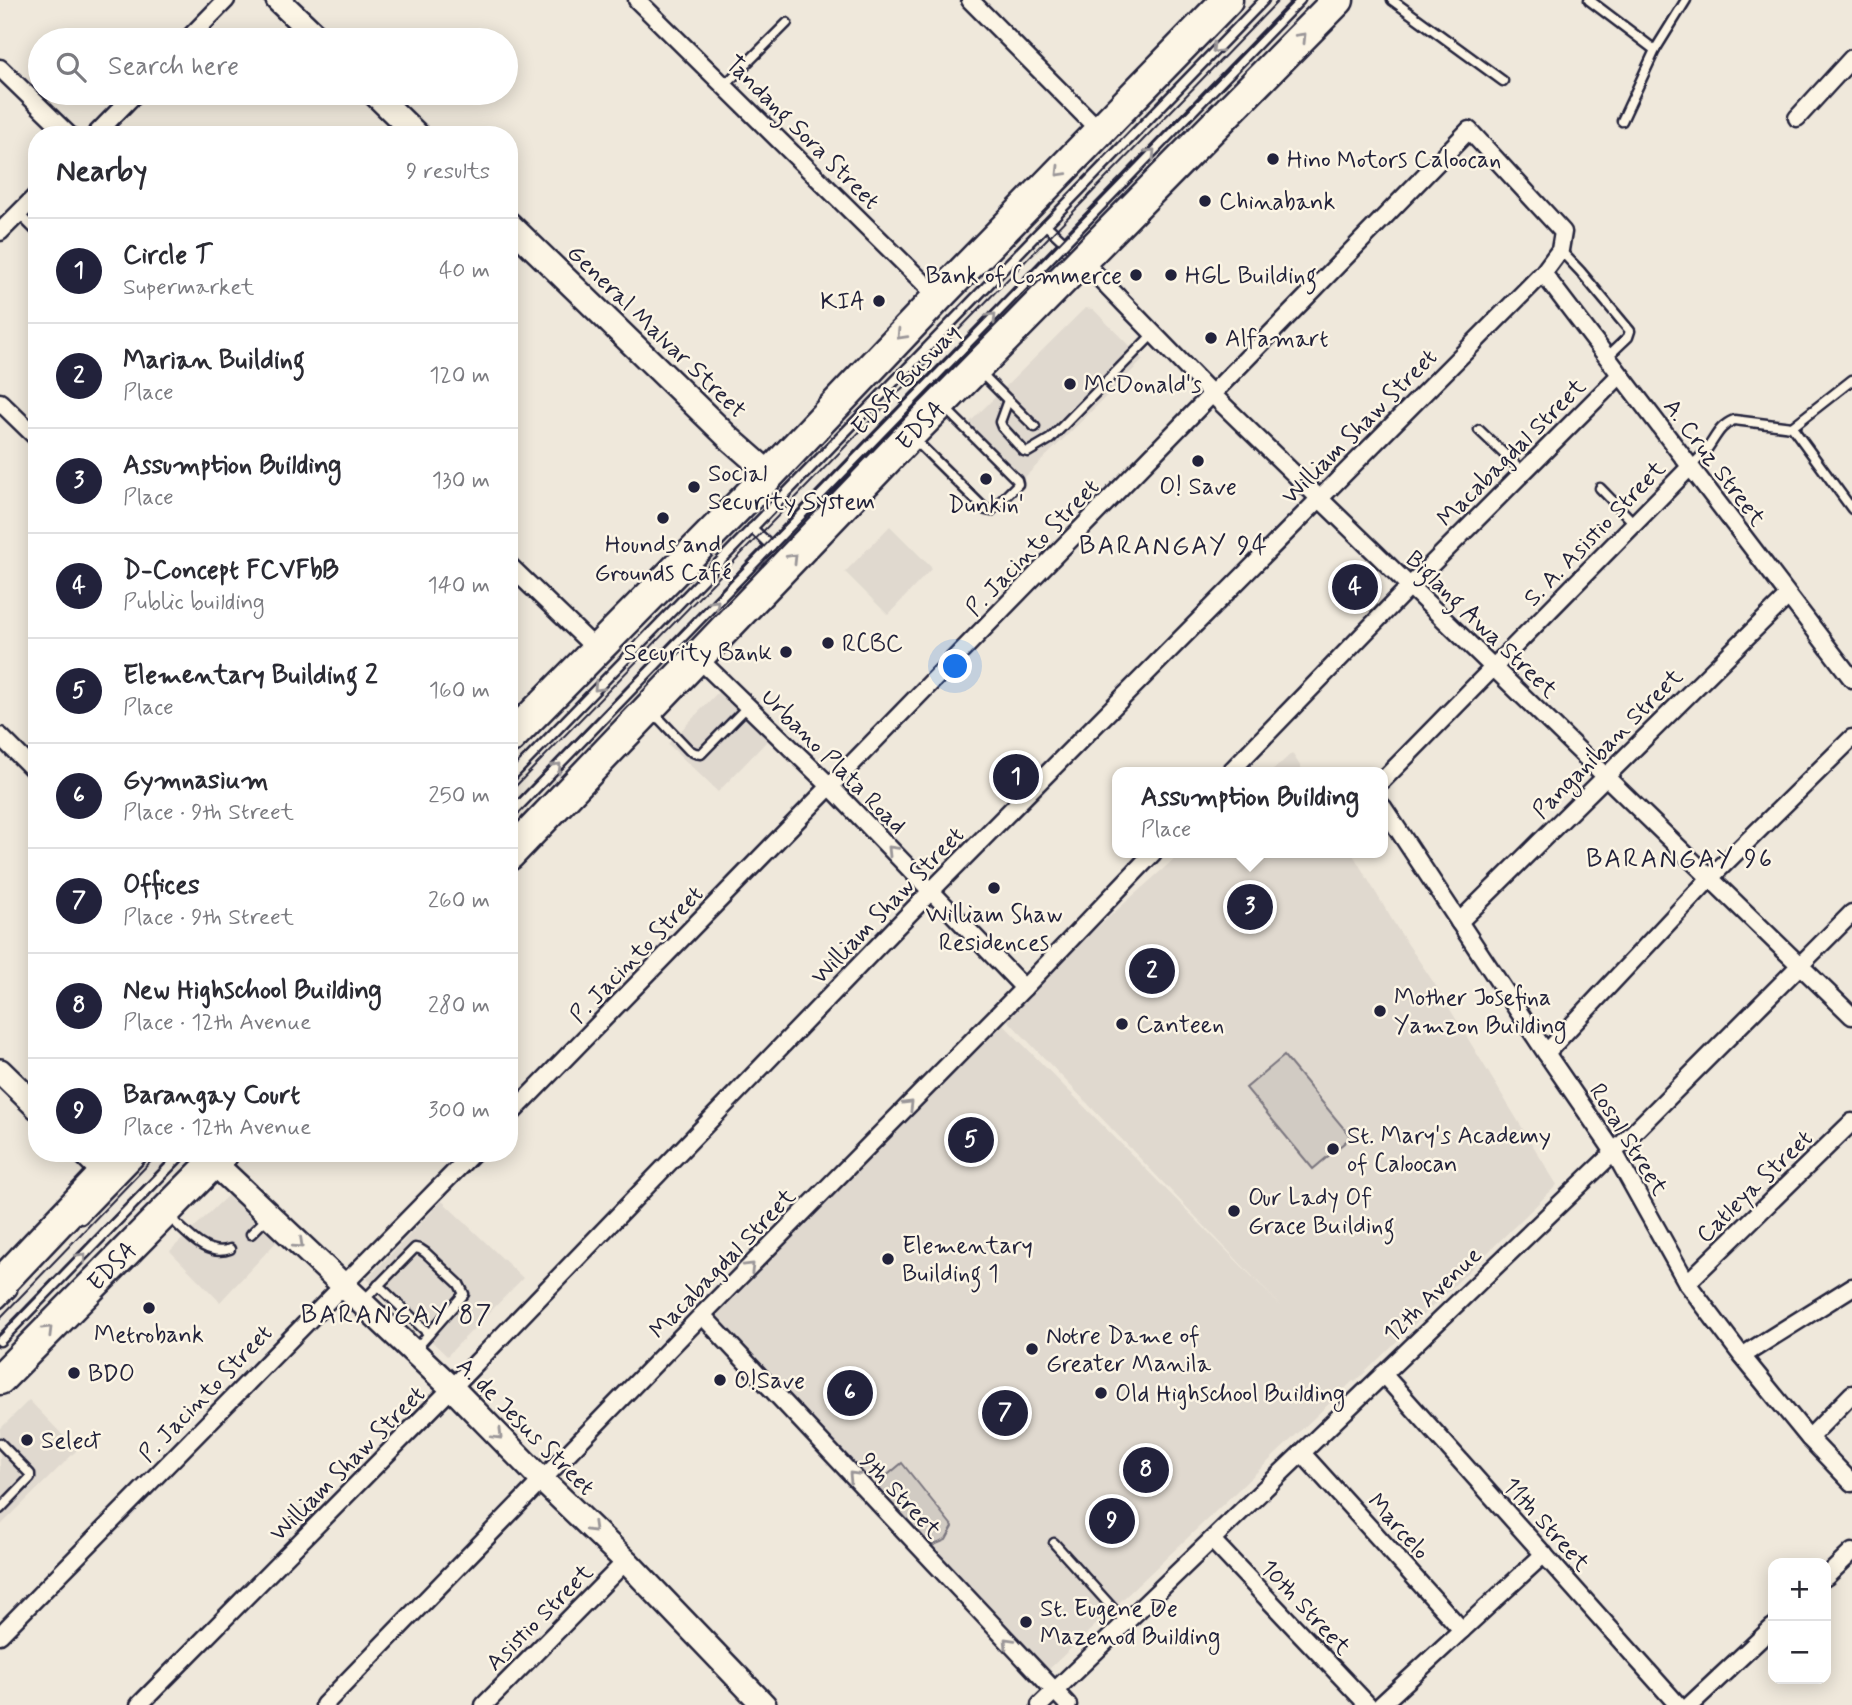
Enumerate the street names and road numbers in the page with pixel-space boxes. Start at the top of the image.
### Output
street label: Tandang Sora Street [716,49,886,219]
street label: General Malvar Street [560,238,752,426]
street label: EDSA Busway [845,317,965,441]
street label: William Shaw Street [1276,343,1445,512]
street label: Macabagdal Street [1431,372,1593,534]
street label: A. Cruz Street [1656,393,1772,533]
street label: EDSA [890,394,952,456]
street label: S. A. Asistio Street [1517,454,1673,614]
street label: P. Jacinto Street [959,472,1107,624]
street label: Biglang Awa Street [1396,544,1564,708]
street label: Panganiban Street [1526,662,1691,827]
street label: Urbano Plata Road [754,683,912,841]
street label: William Shaw Street [805,820,972,992]
street label: P. Jacinto Street [563,879,711,1031]
street label: Rosal Street [1581,1078,1674,1202]
street label: Catleya Street [1690,1124,1820,1251]
street label: Macabagdal Street [643,1182,803,1346]
street label: EDSA [81,1235,144,1298]
street label: 12th Avenue [1377,1240,1489,1350]
street label: P. Jacinto Street [132,1318,280,1470]
street label: A. de Jesus Street [449,1351,601,1503]
street label: William Shaw Street [264,1380,433,1549]
street label: 9th Street [852,1446,948,1546]
street label: 11th Street [1495,1471,1596,1579]
street label: Marcelo [1360,1487,1436,1567]
street label: 10th Street [1253,1554,1357,1662]
street label: Asistio Street [480,1558,600,1678]

